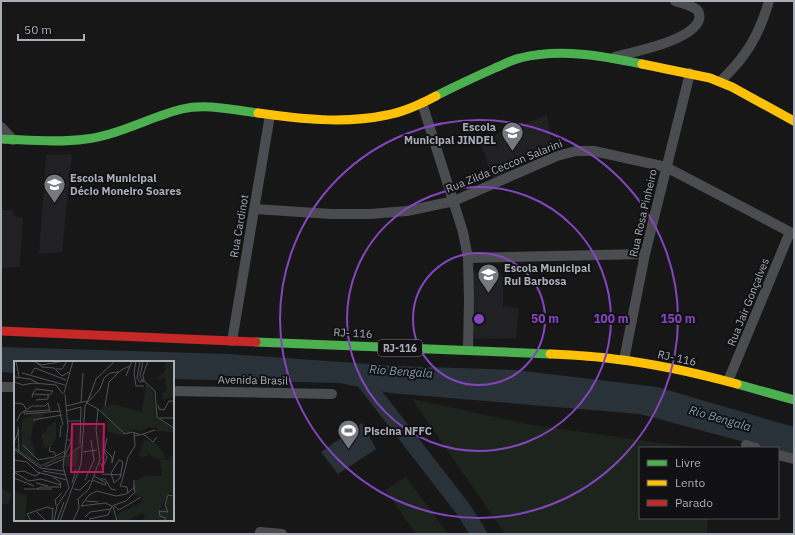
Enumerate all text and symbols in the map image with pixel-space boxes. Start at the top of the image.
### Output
scale bar [18,16,84,42]
text: 50 m [24,22,52,37]
place label: Escola Municipal JINDEL [404,120,496,147]
school or university icon: Escola Municipal JINDEL [499,120,525,153]
street label: Rua Zilda Ceccon Salarini [444,136,564,196]
street label: Rua Rosa Pinheiro [626,168,660,258]
school or university icon: Escola Municipal Décio Moneiro Soares [42,171,68,204]
place label: Escola Municipal Décio Moneiro Soares [70,171,182,198]
street label: Rua Cardinot [227,193,251,259]
street label: Rua Jair Gonçalves [724,256,772,348]
school or university icon: Escola Municipal Rui Barbosa [475,261,501,294]
place label: Escola Municipal Rui Barbosa [504,261,591,288]
text: 50 m [531,311,559,326]
text: 100 m [593,311,629,326]
text: 150 m [660,311,696,326]
centre of rings [472,312,486,326]
street label: RJ- 116 [333,325,373,341]
road number: RJ-116 [378,340,422,356]
street label: RJ- 116 [656,347,698,369]
inset map [14,361,174,521]
water label: Rio Bengala [369,361,433,381]
street label: Avenida Brasil [218,372,288,388]
water label: Rio Bengala [687,402,753,434]
sports icon: Piscina NFFC [336,418,362,451]
place label: Piscina NFFC [364,424,432,438]
legend [639,447,779,519]
text: Livre [675,455,701,470]
text: Lento [675,475,705,490]
text: Parado [675,495,713,510]

